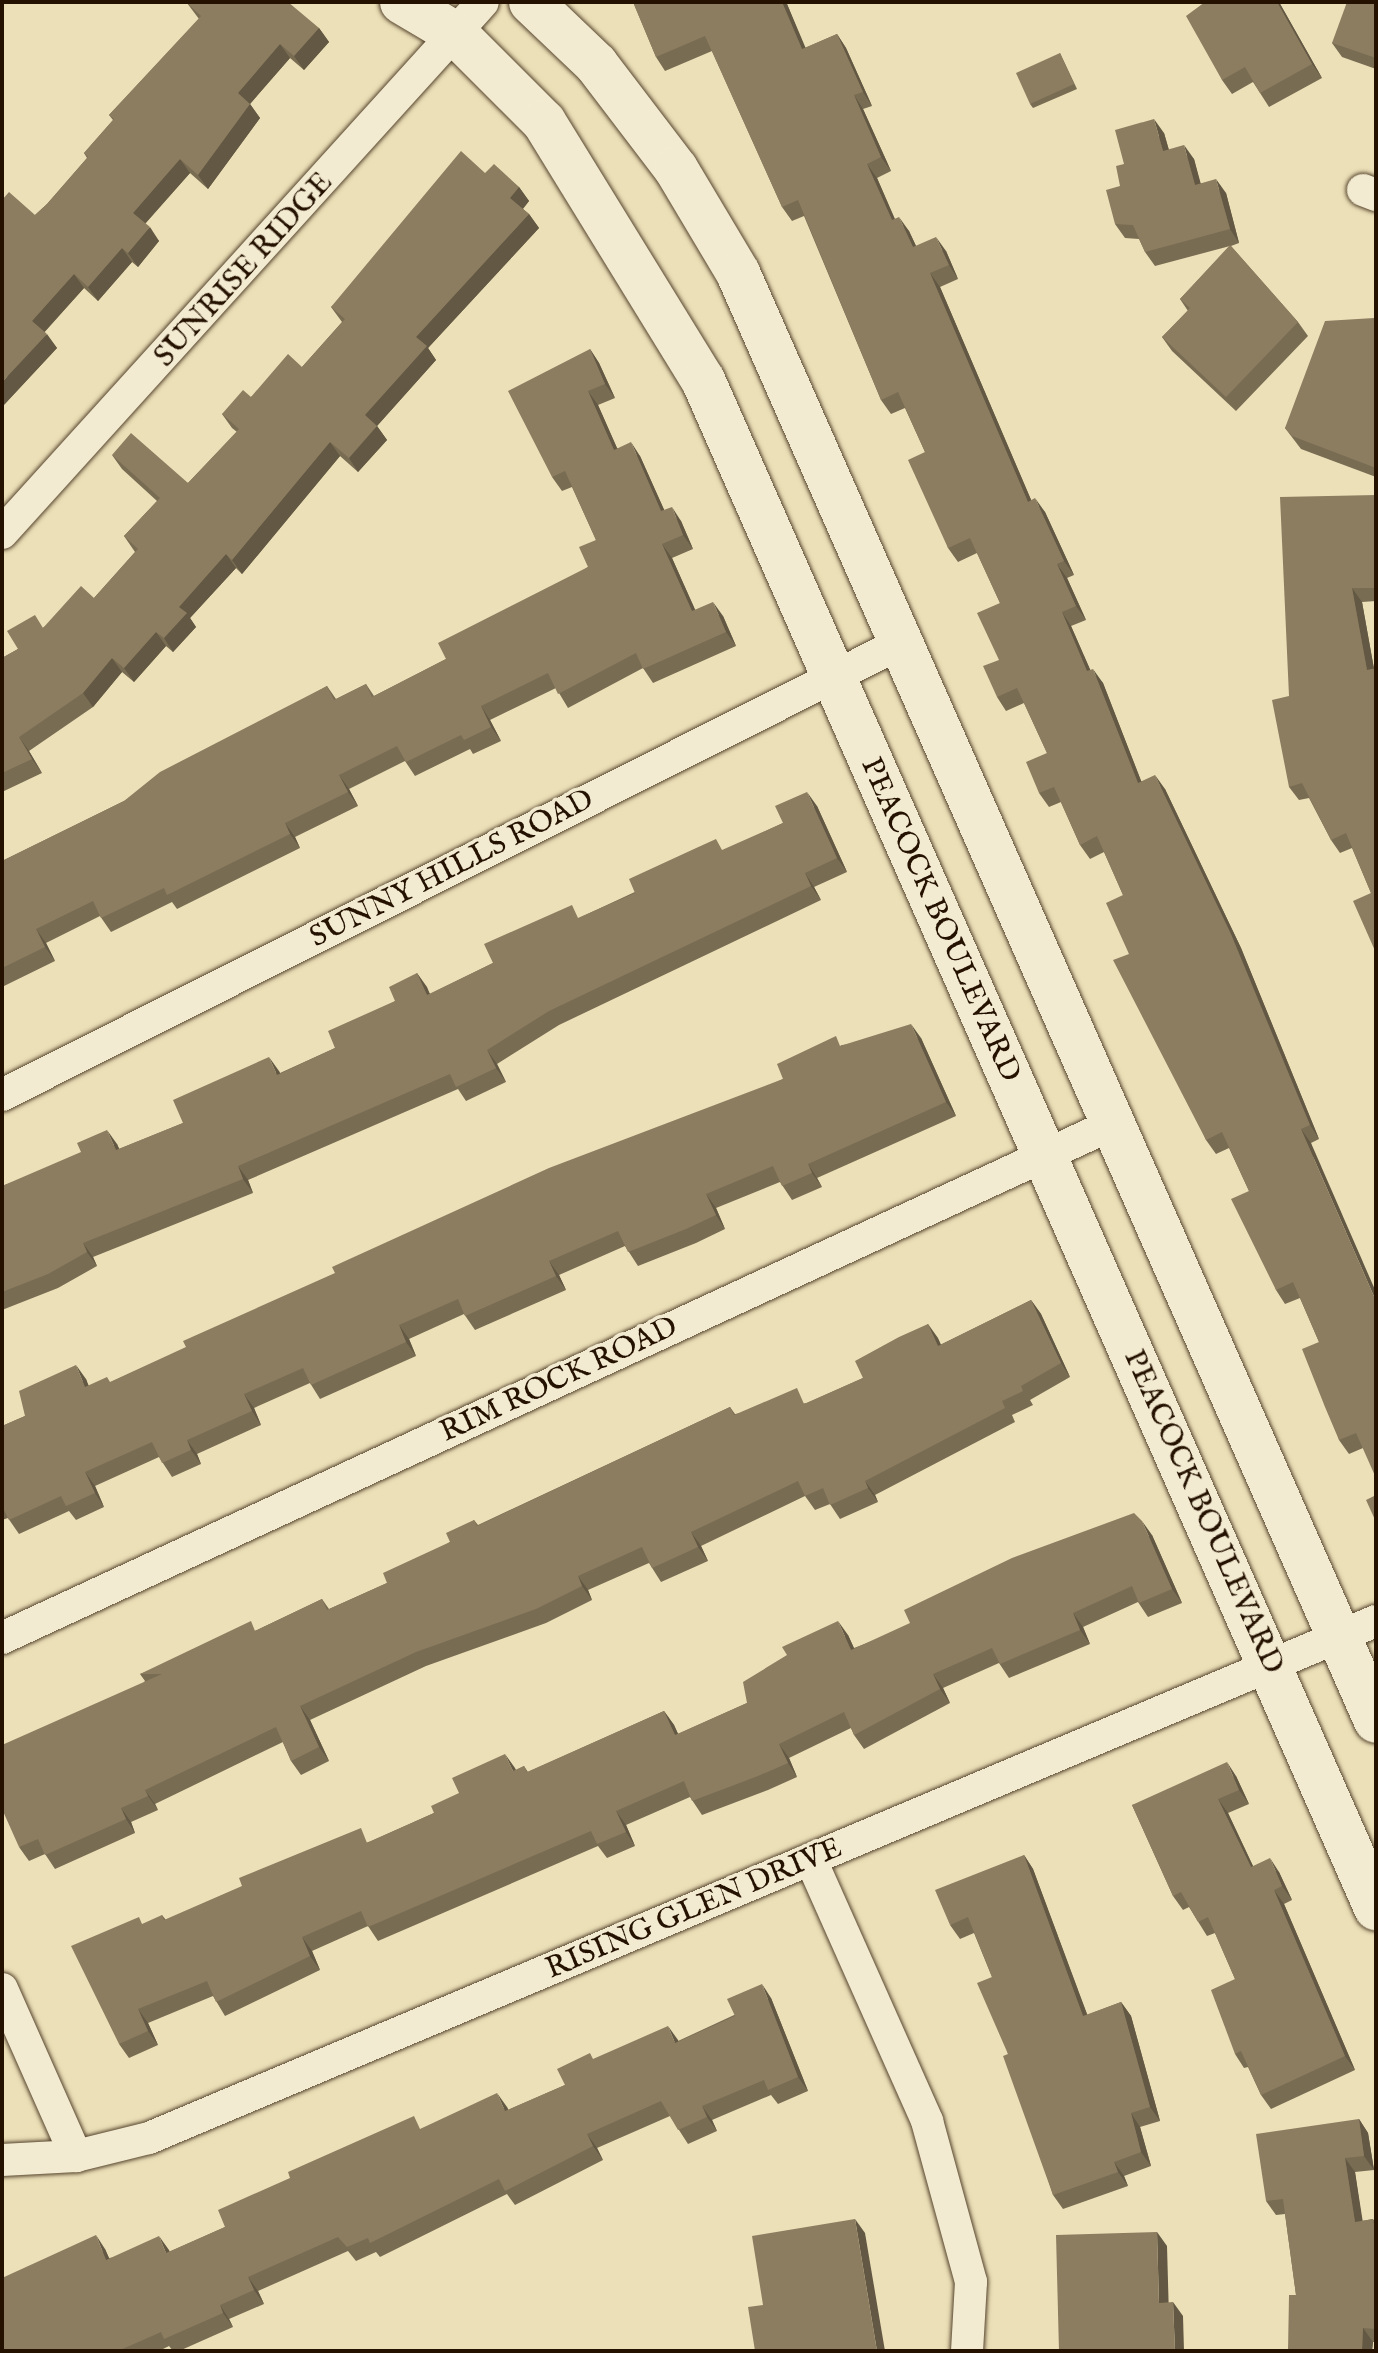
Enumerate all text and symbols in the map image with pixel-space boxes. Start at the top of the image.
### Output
street label: SUNRISE RIDGE [147,165,341,375]
street label: PEACOCK BOULEVARD [852,752,1028,1088]
street label: SUNNY HILLS ROAD [304,782,600,956]
street label: RIM ROCK ROAD [435,1309,683,1451]
street label: PEACOCK BOULEVARD [1115,1344,1291,1680]
street label: RISING GLEN DRIVE [541,1830,847,1988]

